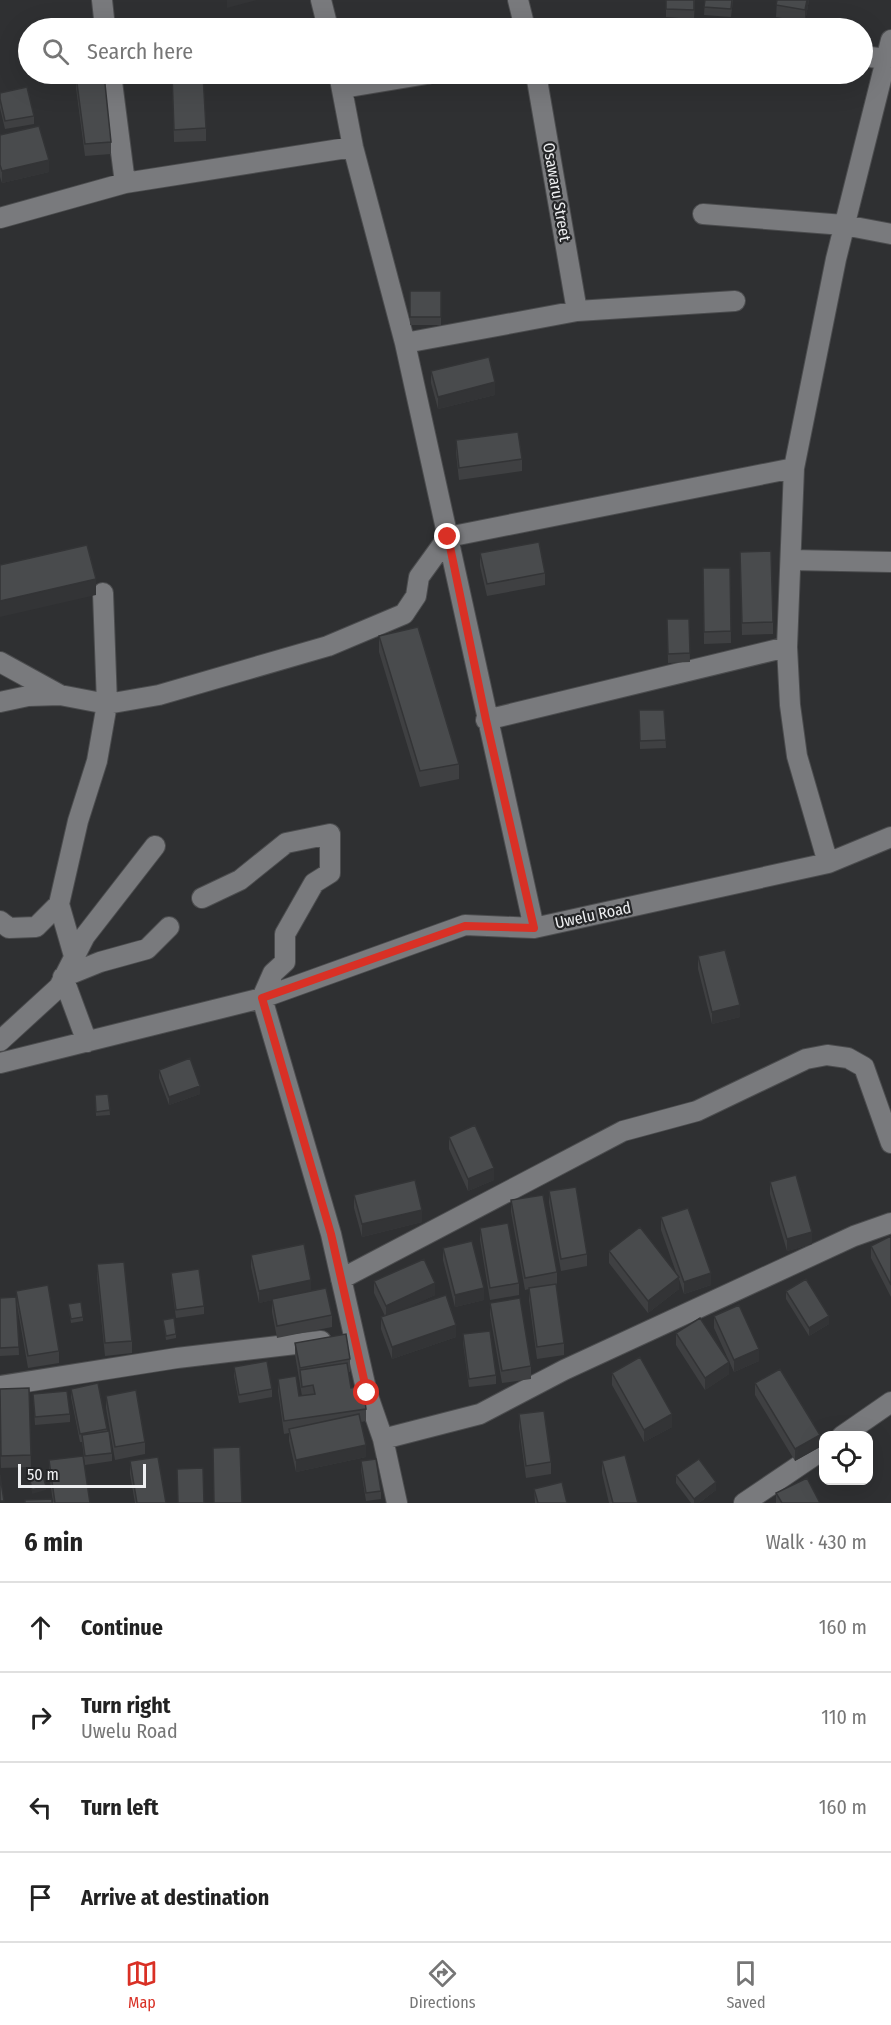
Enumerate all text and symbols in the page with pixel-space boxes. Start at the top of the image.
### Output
search box [18,18,873,84]
icon: search [39,35,72,68]
text: Search here [87,38,193,65]
street label: Osawaru Street [539,141,575,243]
route end [434,523,460,549]
street label: Uwelu Road [553,898,633,932]
route start [353,1379,379,1405]
map controls [819,1431,873,1485]
button: locate [819,1431,873,1485]
scale bar [18,1461,146,1488]
text: 50 m [27,1465,59,1484]
text: 6 min [24,1527,83,1558]
text: Walk · 430 m [766,1530,867,1554]
icon: ahead [24,1611,57,1644]
text: Continue [81,1614,163,1641]
text: 160 m [819,1615,867,1639]
text: Turn right [81,1692,170,1719]
icon: right [24,1701,57,1734]
text: 110 m [821,1705,867,1729]
text: Uwelu Road [81,1719,178,1743]
icon: left [24,1791,57,1824]
text: Turn left [81,1794,159,1821]
text: 160 m [819,1795,867,1819]
icon: arrive [24,1881,57,1914]
text: Arrive at destination [81,1884,269,1911]
tab: Map [125,1957,158,2012]
tab: Directions [409,1957,476,2012]
tab: Saved [726,1957,766,2012]

